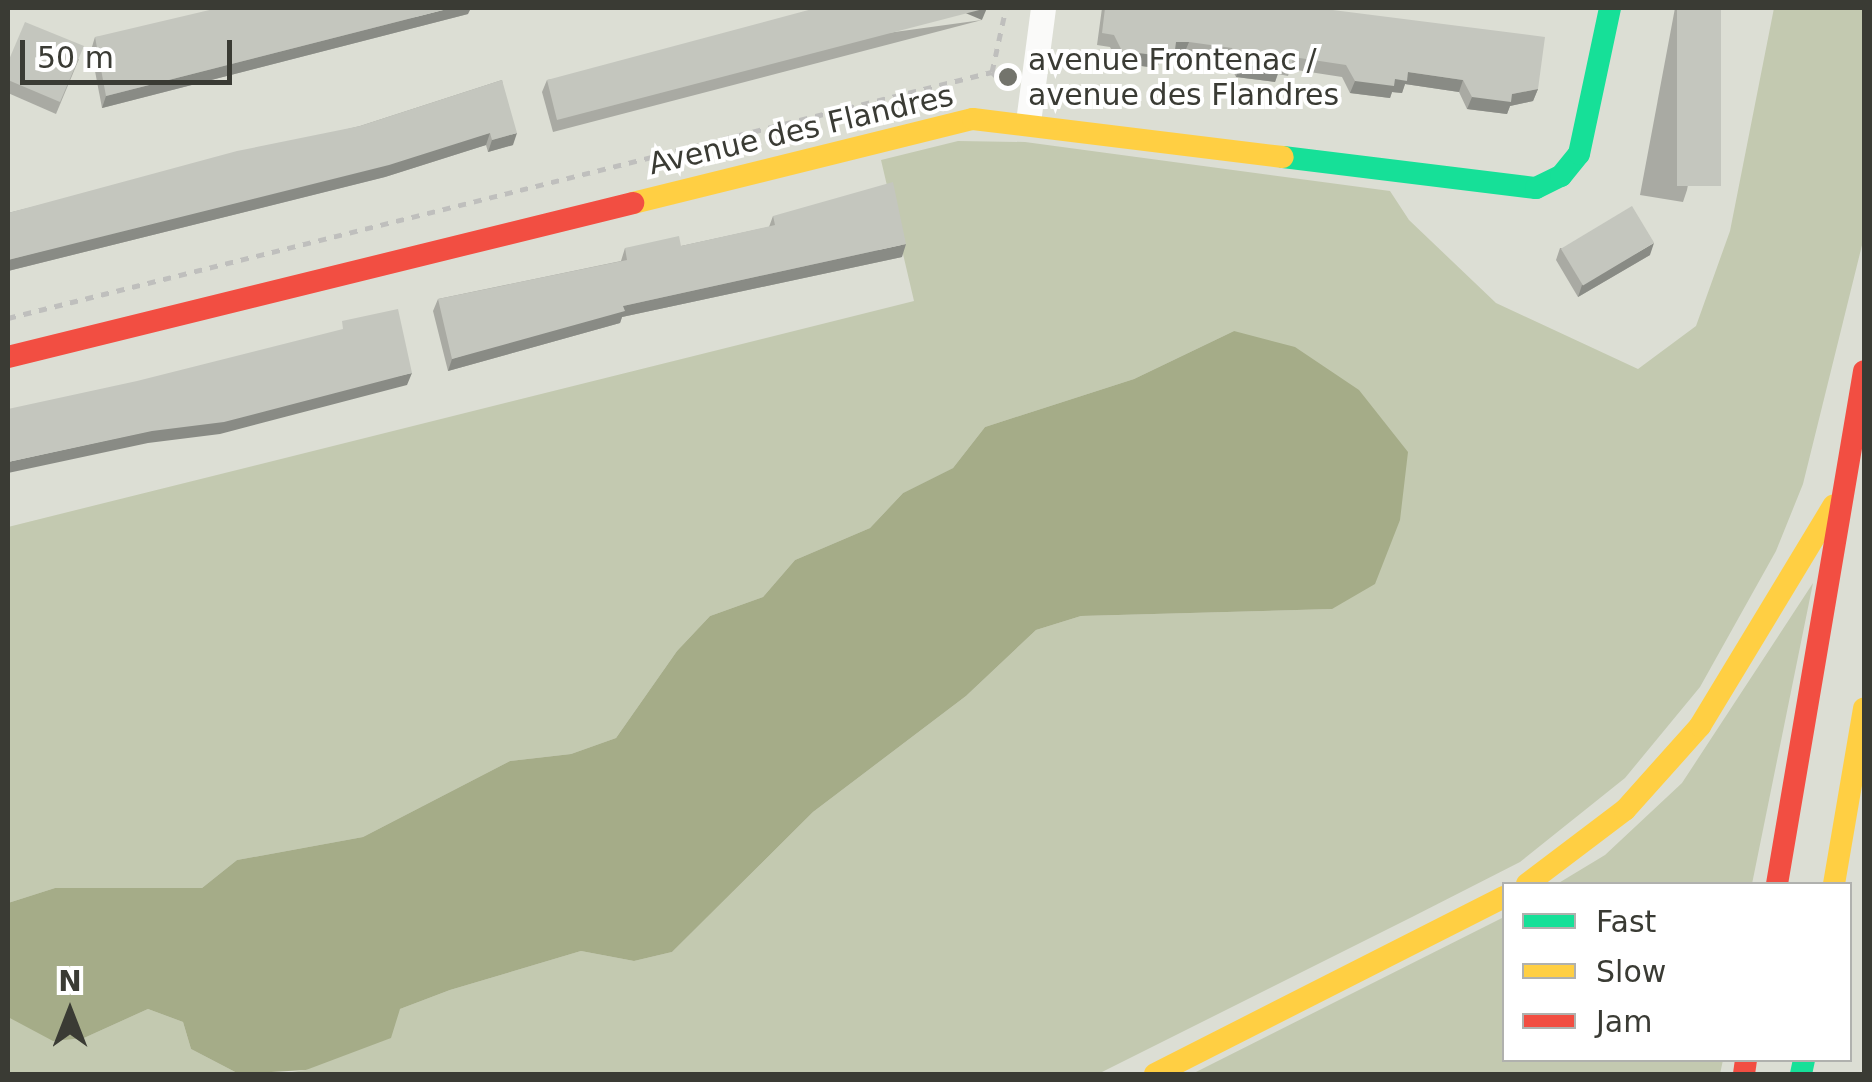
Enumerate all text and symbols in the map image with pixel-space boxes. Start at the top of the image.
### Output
scale bar [25,20,238,82]
text: 50 m [37,40,114,75]
place label: avenue Frontenac / avenue des Flandres [1028,42,1339,112]
marker: avenue Frontenac / avenue des Flandres [997,66,1019,88]
street label: Avenue des Flandres [645,77,957,183]
legend [1502,882,1852,1062]
text: Fast [1596,904,1656,939]
text: Slow [1596,954,1666,989]
north arrow [20,962,120,1062]
text: N [58,965,82,998]
text: Jam [1596,1004,1652,1039]

